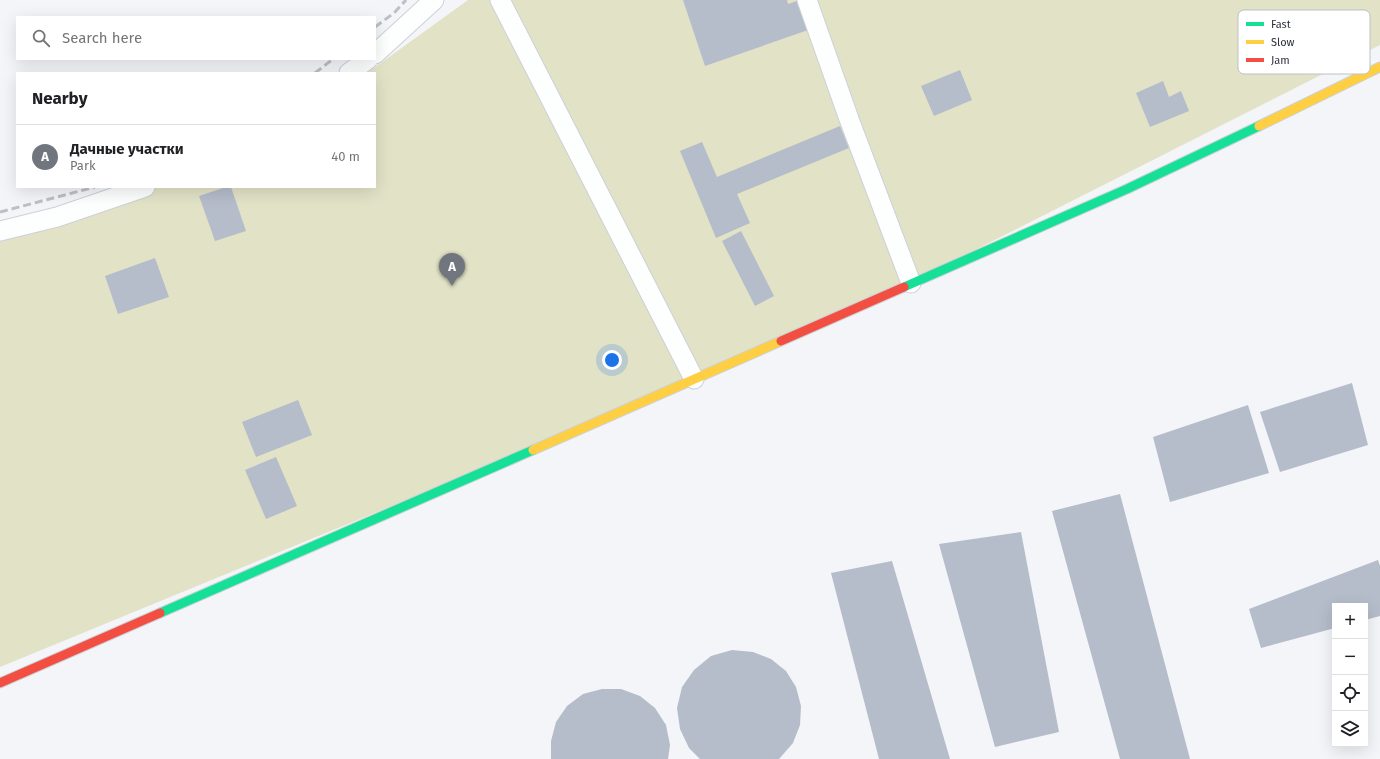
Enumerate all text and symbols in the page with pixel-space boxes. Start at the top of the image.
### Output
legend [1238,10,1370,74]
search box [16,16,376,60]
text: Fast [1271,18,1291,31]
icon: search [30,27,52,49]
text: Search here [62,29,142,47]
text: Slow [1271,36,1295,49]
text: Jam [1271,54,1290,67]
text: Nearby [32,88,87,109]
text: Дачные участки [70,140,184,158]
text: A [41,149,49,164]
text: 40 m [331,149,360,164]
text: Park [70,158,96,173]
pin: A [439,253,465,286]
your location [602,350,622,370]
map controls [1332,603,1368,747]
button: + [1332,603,1368,639]
button: − [1332,639,1368,675]
button: locate [1332,675,1368,711]
button: layers [1332,711,1368,747]

